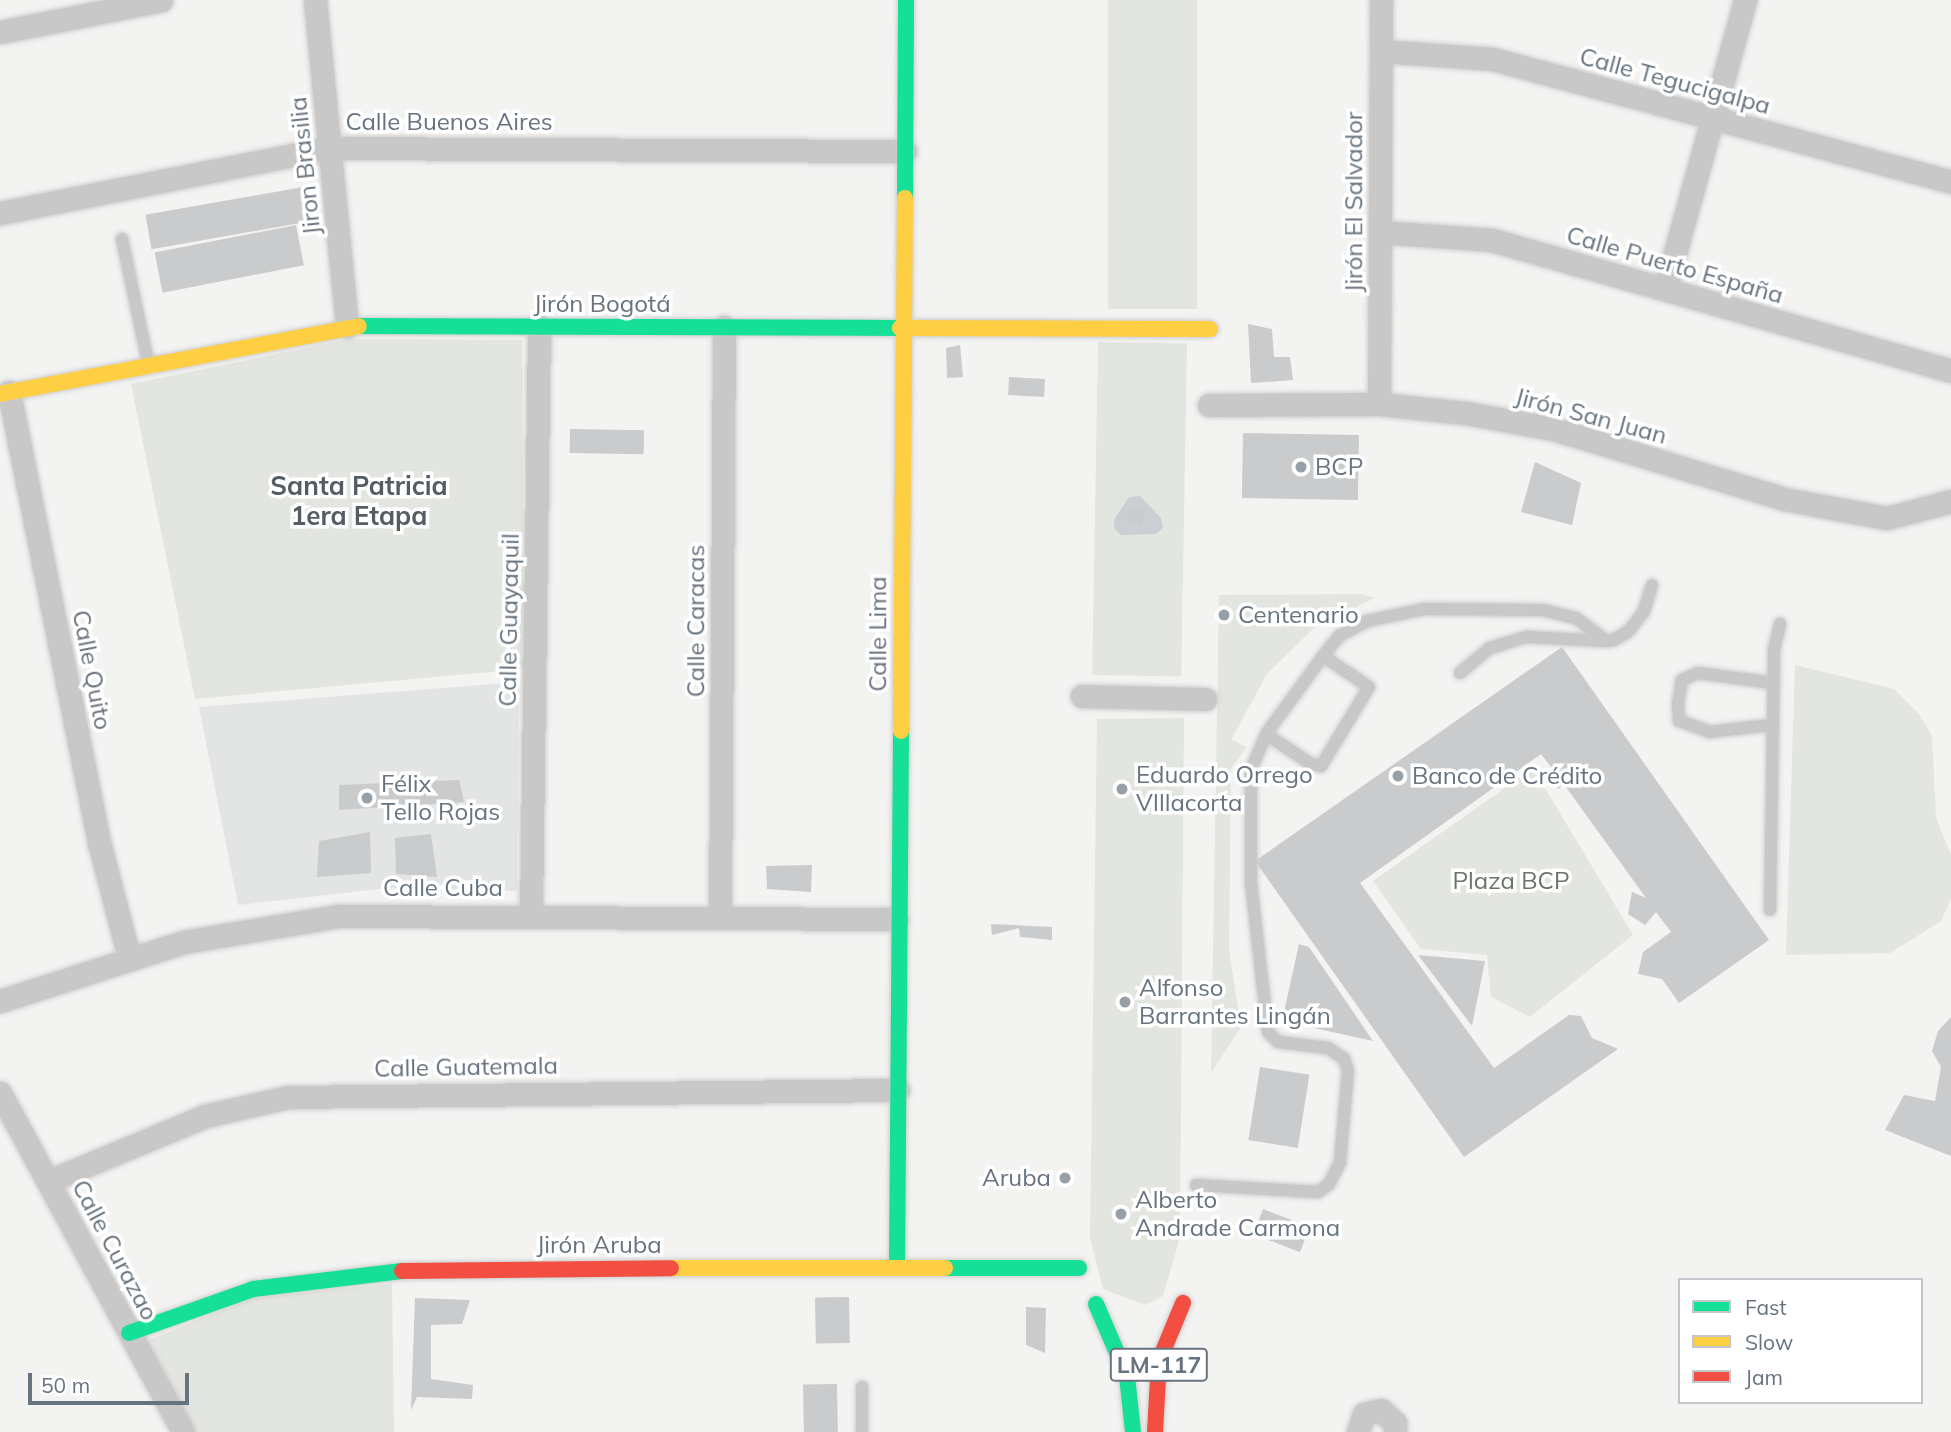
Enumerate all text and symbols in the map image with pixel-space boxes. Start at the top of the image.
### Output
street label: Calle Tegucigalpa [1577,42,1773,120]
street label: Jiron Brasilia [283,95,327,237]
street label: Calle Buenos Aires [345,108,553,136]
street label: Jirón El Salvador [1340,111,1368,293]
street label: Calle Puerto España [1563,220,1787,310]
street label: Jirón Bogotá [533,290,671,318]
street label: Jirón San Juan [1512,382,1670,450]
place label: BCP [1315,453,1363,481]
marker: BCP [1293,459,1309,475]
district label: Santa Patricia 1era Etapa [270,470,448,532]
street label: Calle Guayaquil [493,533,525,707]
street label: Calle Caracas [682,545,710,697]
street label: Calle Lima [864,576,892,692]
place label: Centenario [1238,601,1359,629]
marker: Centenario [1216,607,1232,623]
street label: Calle Quito [66,608,118,732]
place label: Eduardo Orrego VIllacorta [1136,761,1313,817]
place label: Banco de Crédito [1412,762,1602,790]
marker: Banco de Crédito [1390,768,1406,784]
place label: Félix Tello Rojas [381,770,500,826]
marker: Eduardo Orrego VIllacorta [1114,781,1130,797]
marker: Félix Tello Rojas [359,790,375,806]
park label: Plaza BCP [1452,867,1570,895]
street label: Calle Cuba [383,874,503,902]
place label: Alfonso Barrantes Lingán [1139,974,1331,1030]
marker: Alfonso Barrantes Lingán [1117,994,1133,1010]
street label: Calle Guatemala [374,1051,558,1083]
place label: Aruba [982,1164,1051,1192]
marker: Aruba [1057,1170,1073,1186]
street label: Calle Curazao [66,1175,164,1325]
place label: Alberto Andrade Carmona [1135,1186,1340,1242]
marker: Alberto Andrade Carmona [1113,1206,1129,1222]
street label: Jirón Aruba [536,1231,662,1259]
legend [1678,1278,1923,1404]
text: Fast [1745,1294,1787,1320]
text: Slow [1745,1329,1793,1355]
road number: LM-117 [1108,1346,1210,1384]
scale bar [32,1358,192,1402]
text: Jam [1745,1364,1783,1390]
text: 50 m [41,1372,90,1398]

